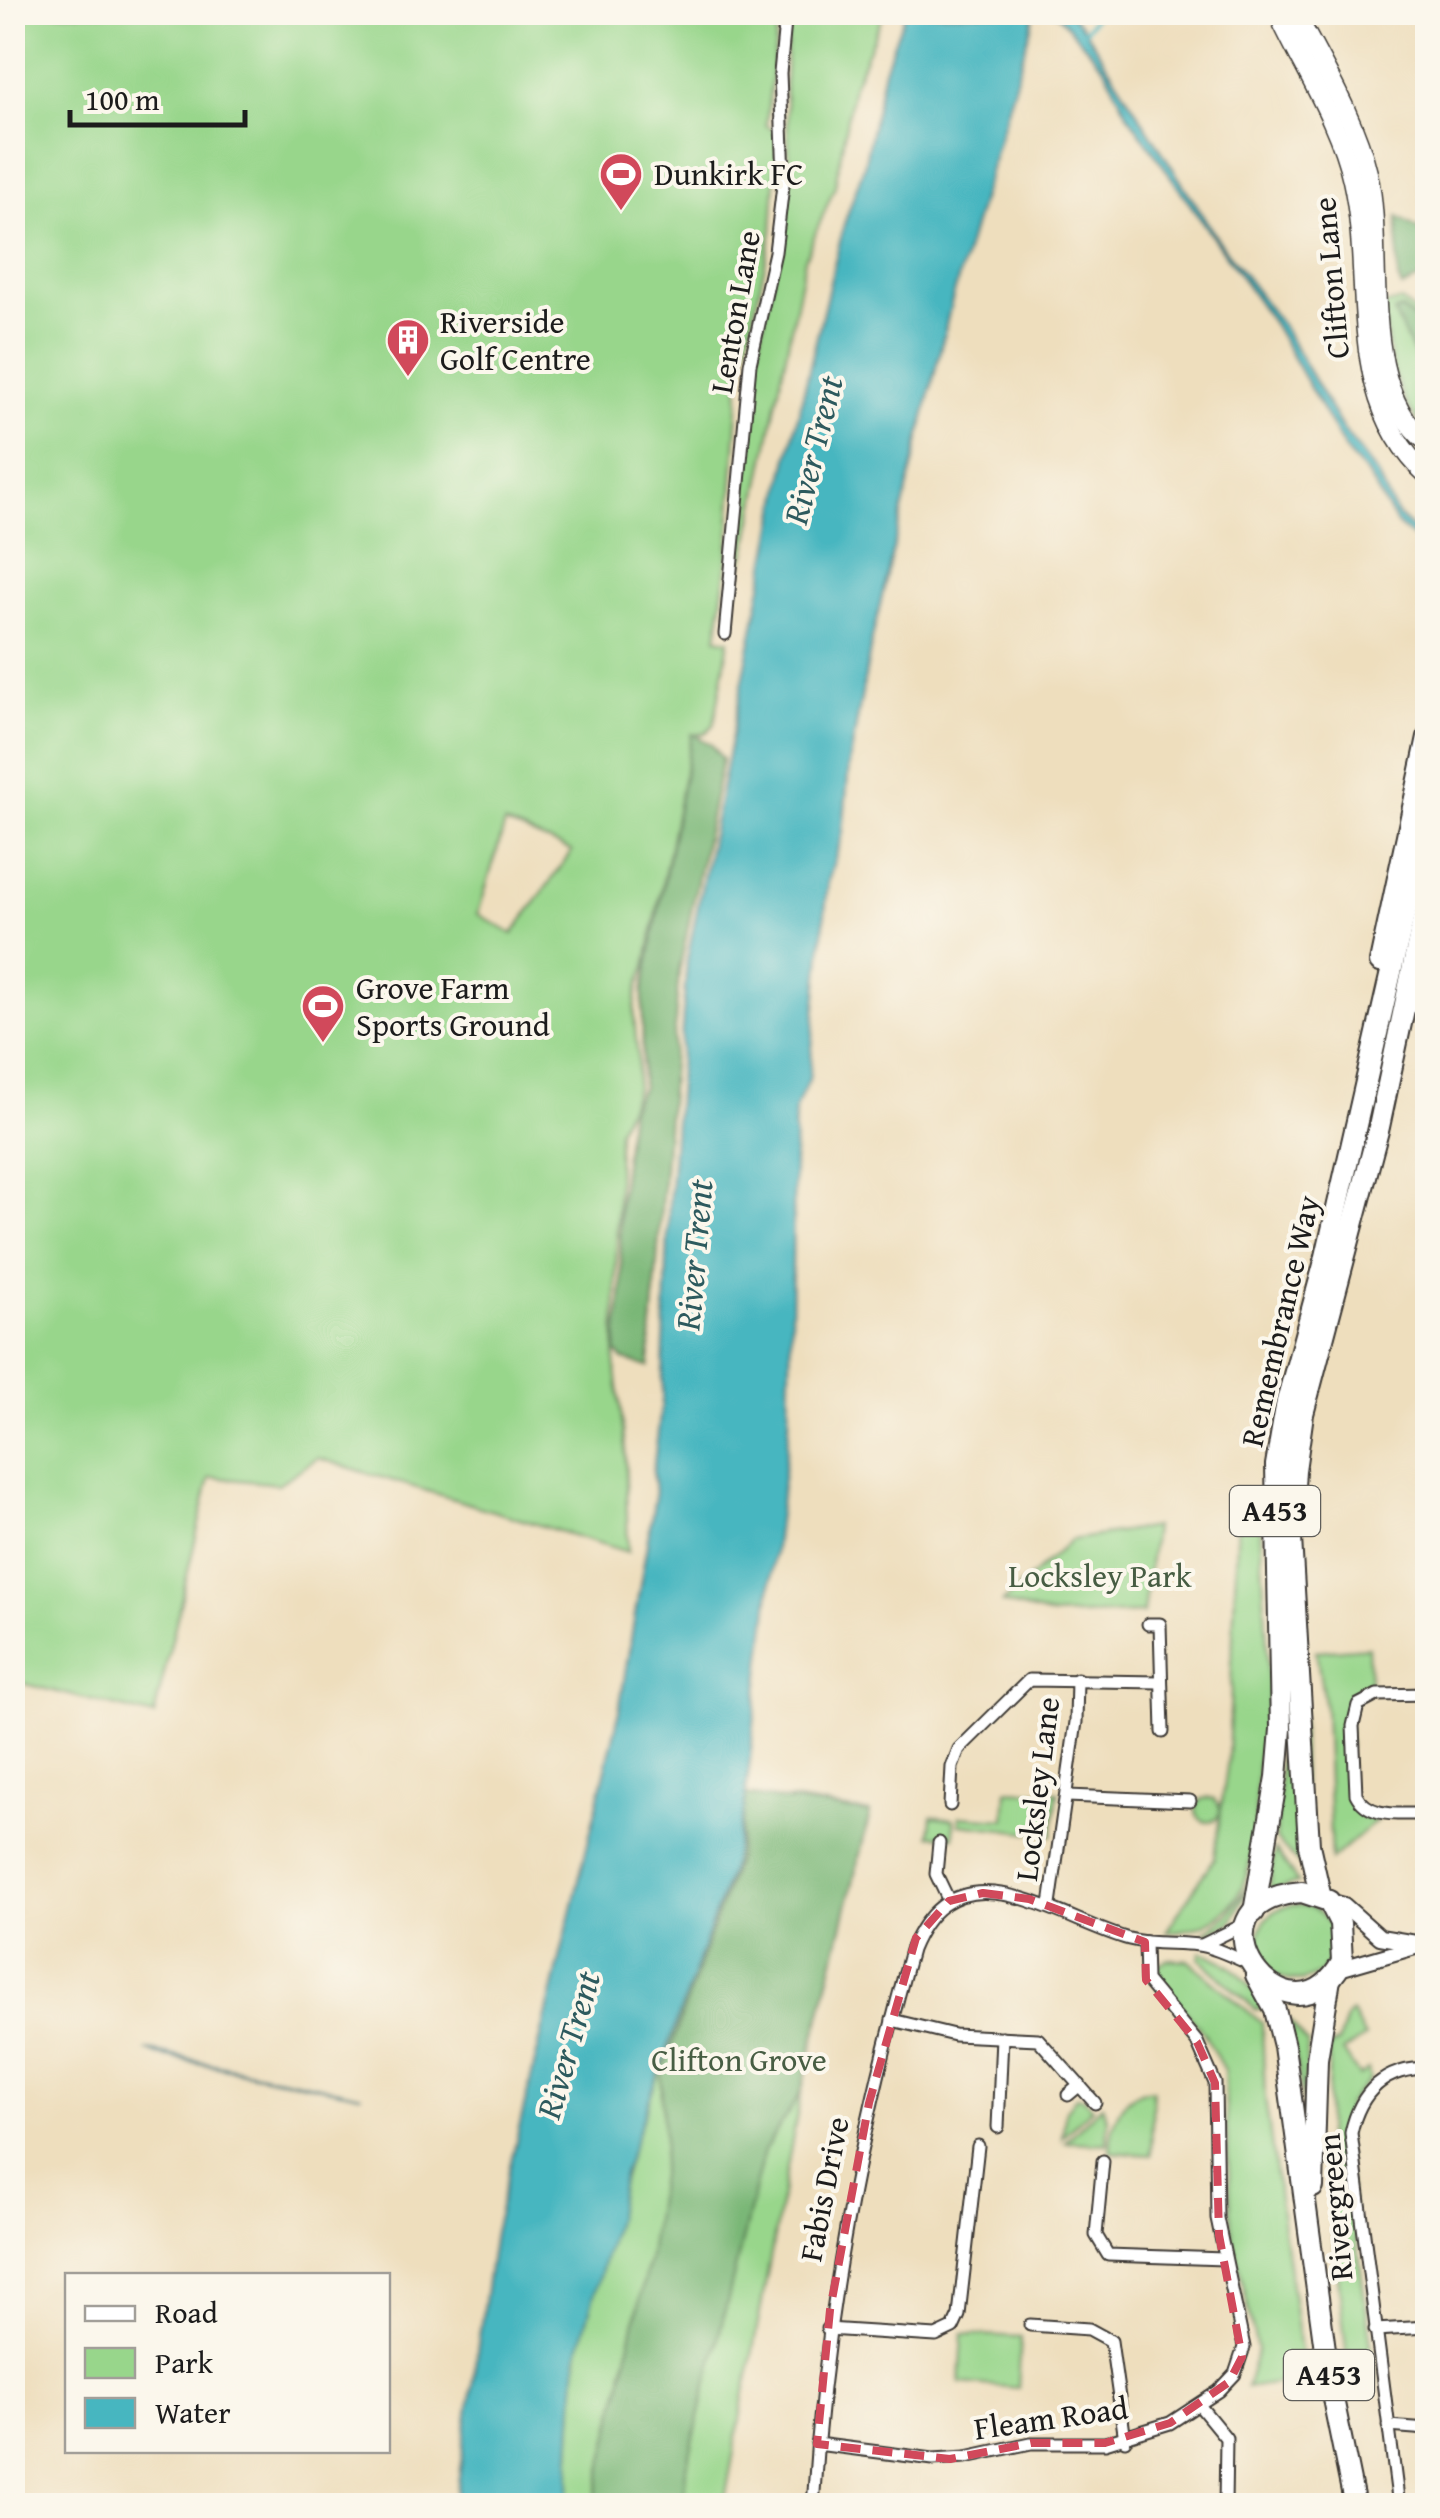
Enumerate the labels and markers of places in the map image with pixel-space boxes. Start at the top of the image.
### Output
place label: Dunkirk FC [654,150,803,197]
sports icon: Dunkirk FC [598,151,644,212]
place label: Riverside Golf Centre [440,298,591,382]
building icon: Riverside Golf Centre [385,317,431,378]
place label: Grove Farm Sports Ground [356,964,550,1048]
sports icon: Grove Farm Sports Ground [300,983,346,1044]

